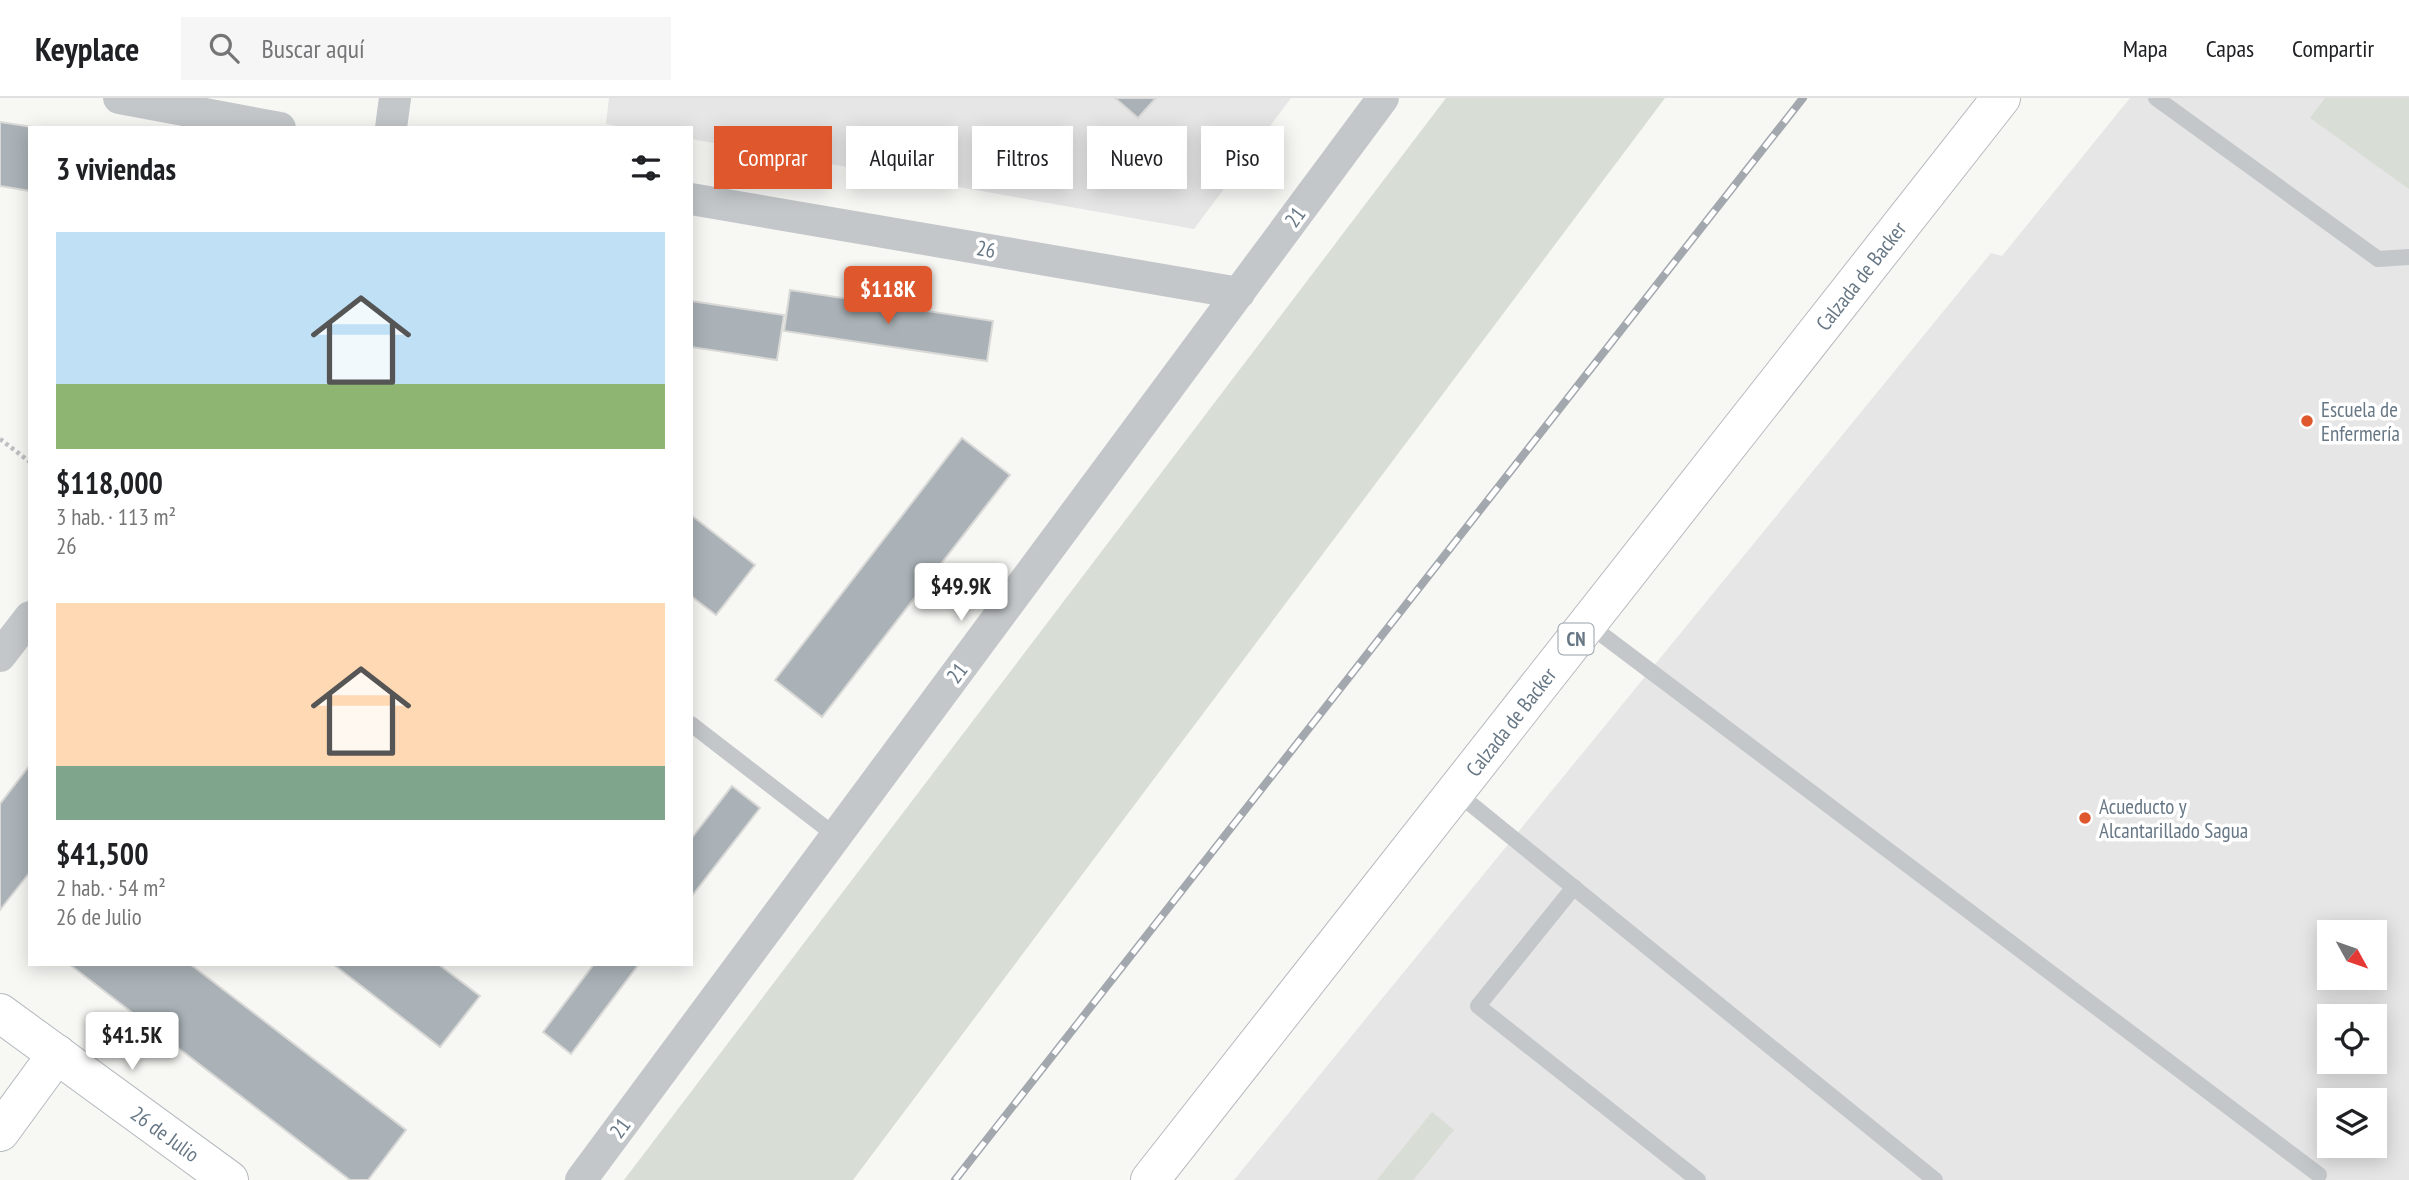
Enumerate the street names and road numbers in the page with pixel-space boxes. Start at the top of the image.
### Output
street label: 21 [1279,201,1311,233]
street label: Calzada de Backer [1810,216,1912,336]
street label: 26 [974,234,998,264]
road number: CN [1558,624,1594,654]
street label: 21 [941,657,973,689]
street label: Calzada de Backer [1460,662,1562,782]
street label: 26 de Julio [125,1100,205,1168]
street label: 21 [604,1112,636,1144]

